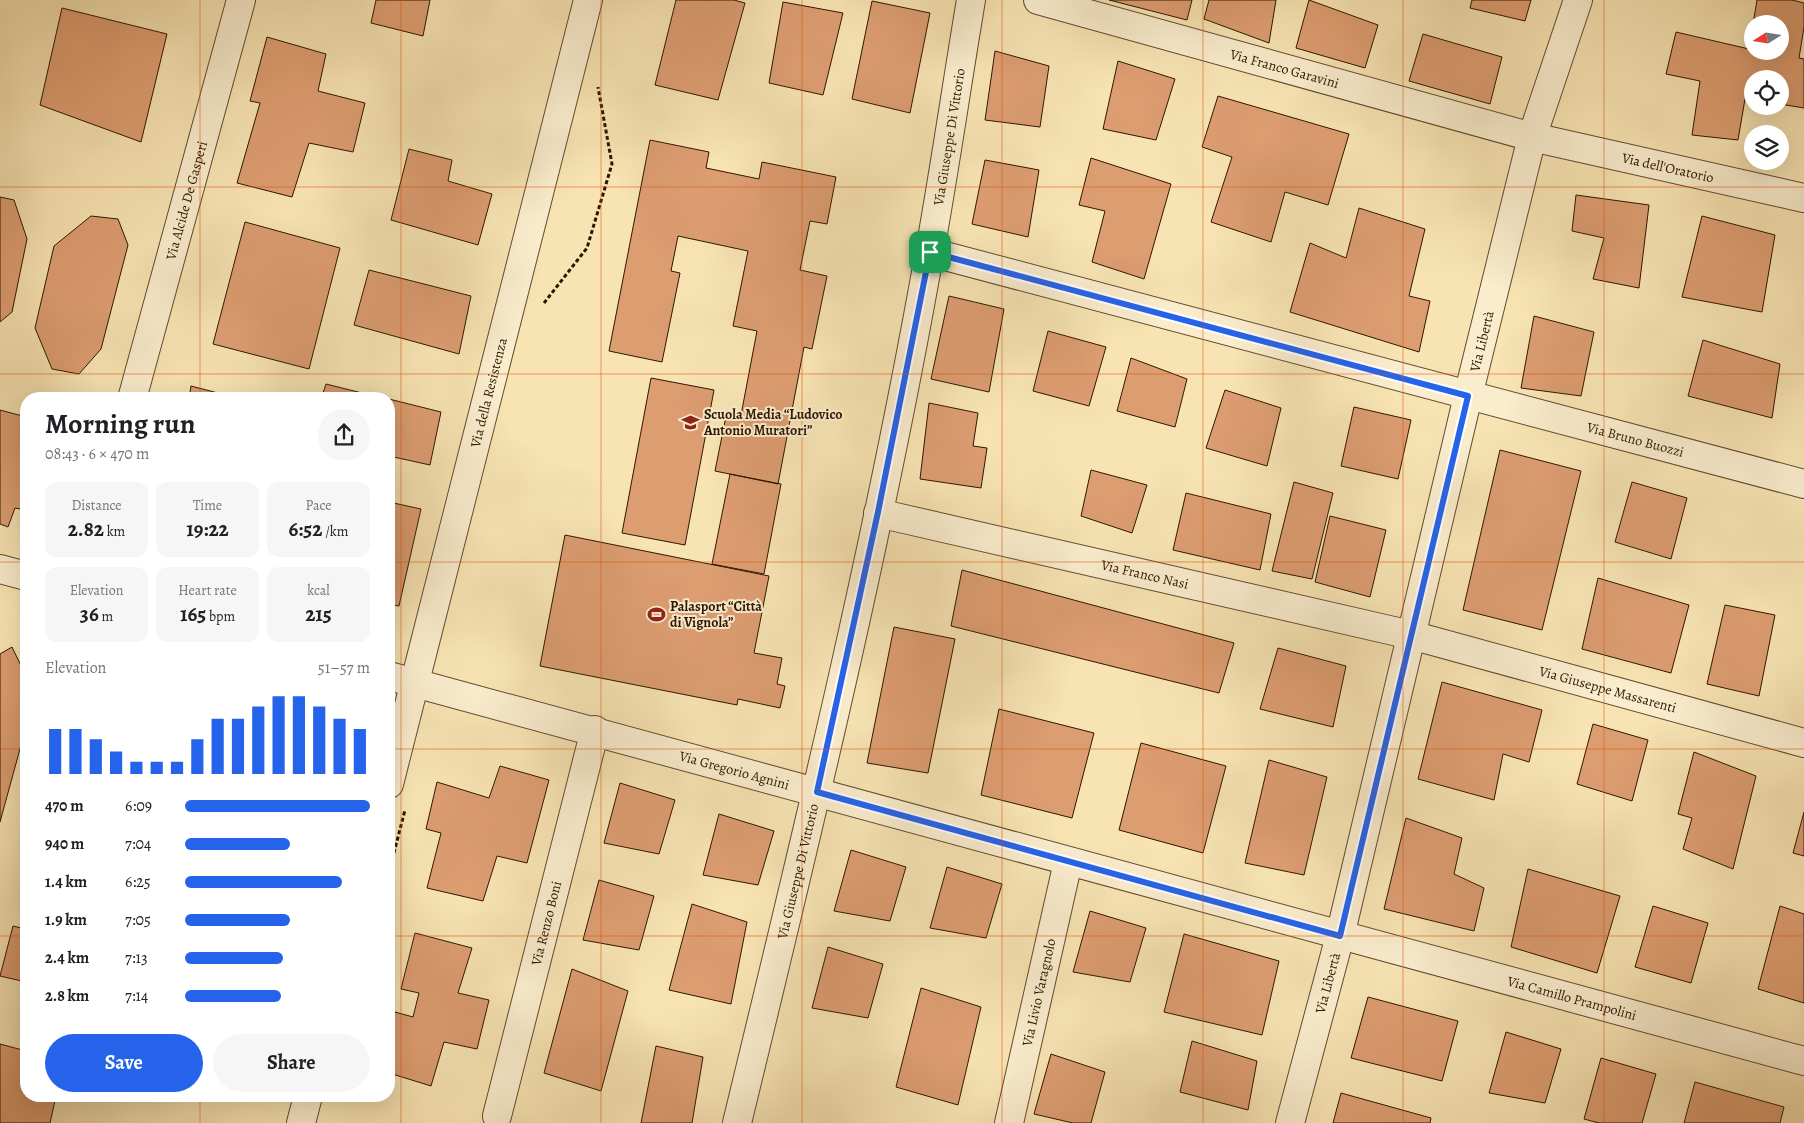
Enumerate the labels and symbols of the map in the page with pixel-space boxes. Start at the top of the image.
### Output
north arrow [1744,15,1789,60]
street label: Via Franco Garavini [1227,44,1341,93]
street label: Via Giuseppe Di Vittorio [929,67,970,208]
street label: Via Alcide De Gasperi [161,139,212,263]
street label: Via dell'Oratorio [1619,148,1716,188]
pin [909,231,951,273]
street label: Via Libertà [1465,308,1499,375]
street label: Via della Resistenza [466,335,512,450]
place label: Scuola Media “Ludovico Antonio Muratori” [703,405,843,440]
school or university icon: Scuola Media “Ludovico Antonio Muratori” [680,412,700,432]
street label: Via Bruno Buozzi [1584,418,1686,462]
street label: Via Franco Nasi [1099,555,1191,594]
place label: Palasport “Città di Vignola” [670,597,762,632]
sports icon: Palasport “Città di Vignola” [646,604,666,624]
street label: Via Giuseppe Massarenti [1536,661,1679,718]
street label: Via Gregorio Agnini [676,746,791,795]
street label: Via Giuseppe Di Vittorio [773,802,823,942]
street label: Via Renzo Boni [526,879,566,968]
street label: Via Livio Varagnolo [1017,937,1060,1049]
street label: Via Libertà [1310,950,1345,1017]
street label: Via Camillo Prampolini [1504,971,1639,1025]

